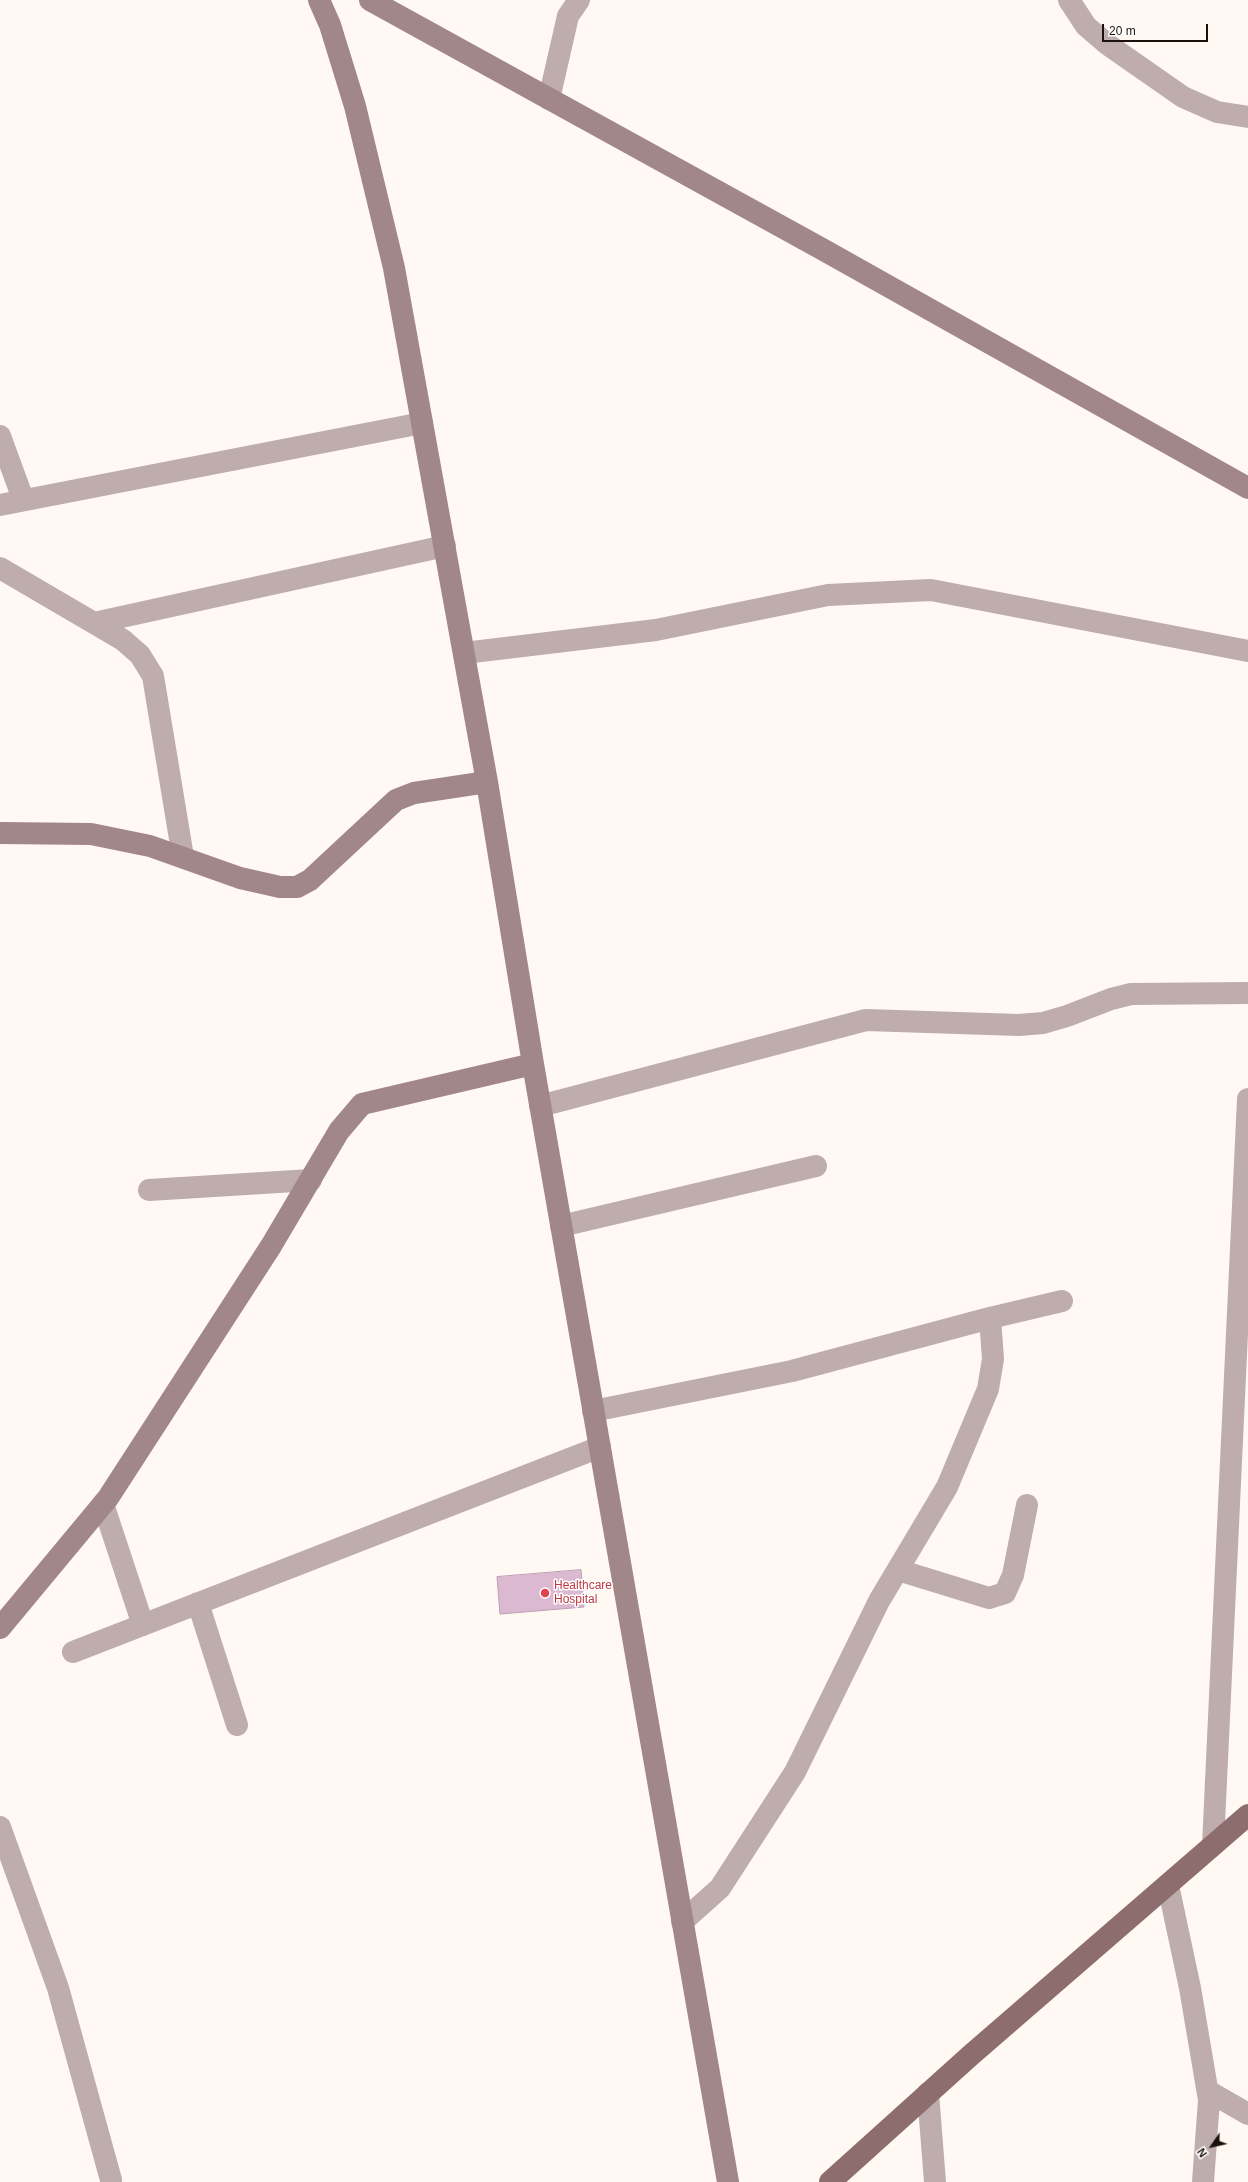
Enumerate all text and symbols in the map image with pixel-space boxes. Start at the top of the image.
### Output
scale bar [1104,16,1210,42]
text: 20 m [1109,24,1136,38]
place label: Healthcare Hospital [554,1579,612,1607]
marker: Healthcare Hospital [539,1587,551,1599]
north arrow [1192,2126,1232,2166]
text: N [1195,2146,1209,2159]

